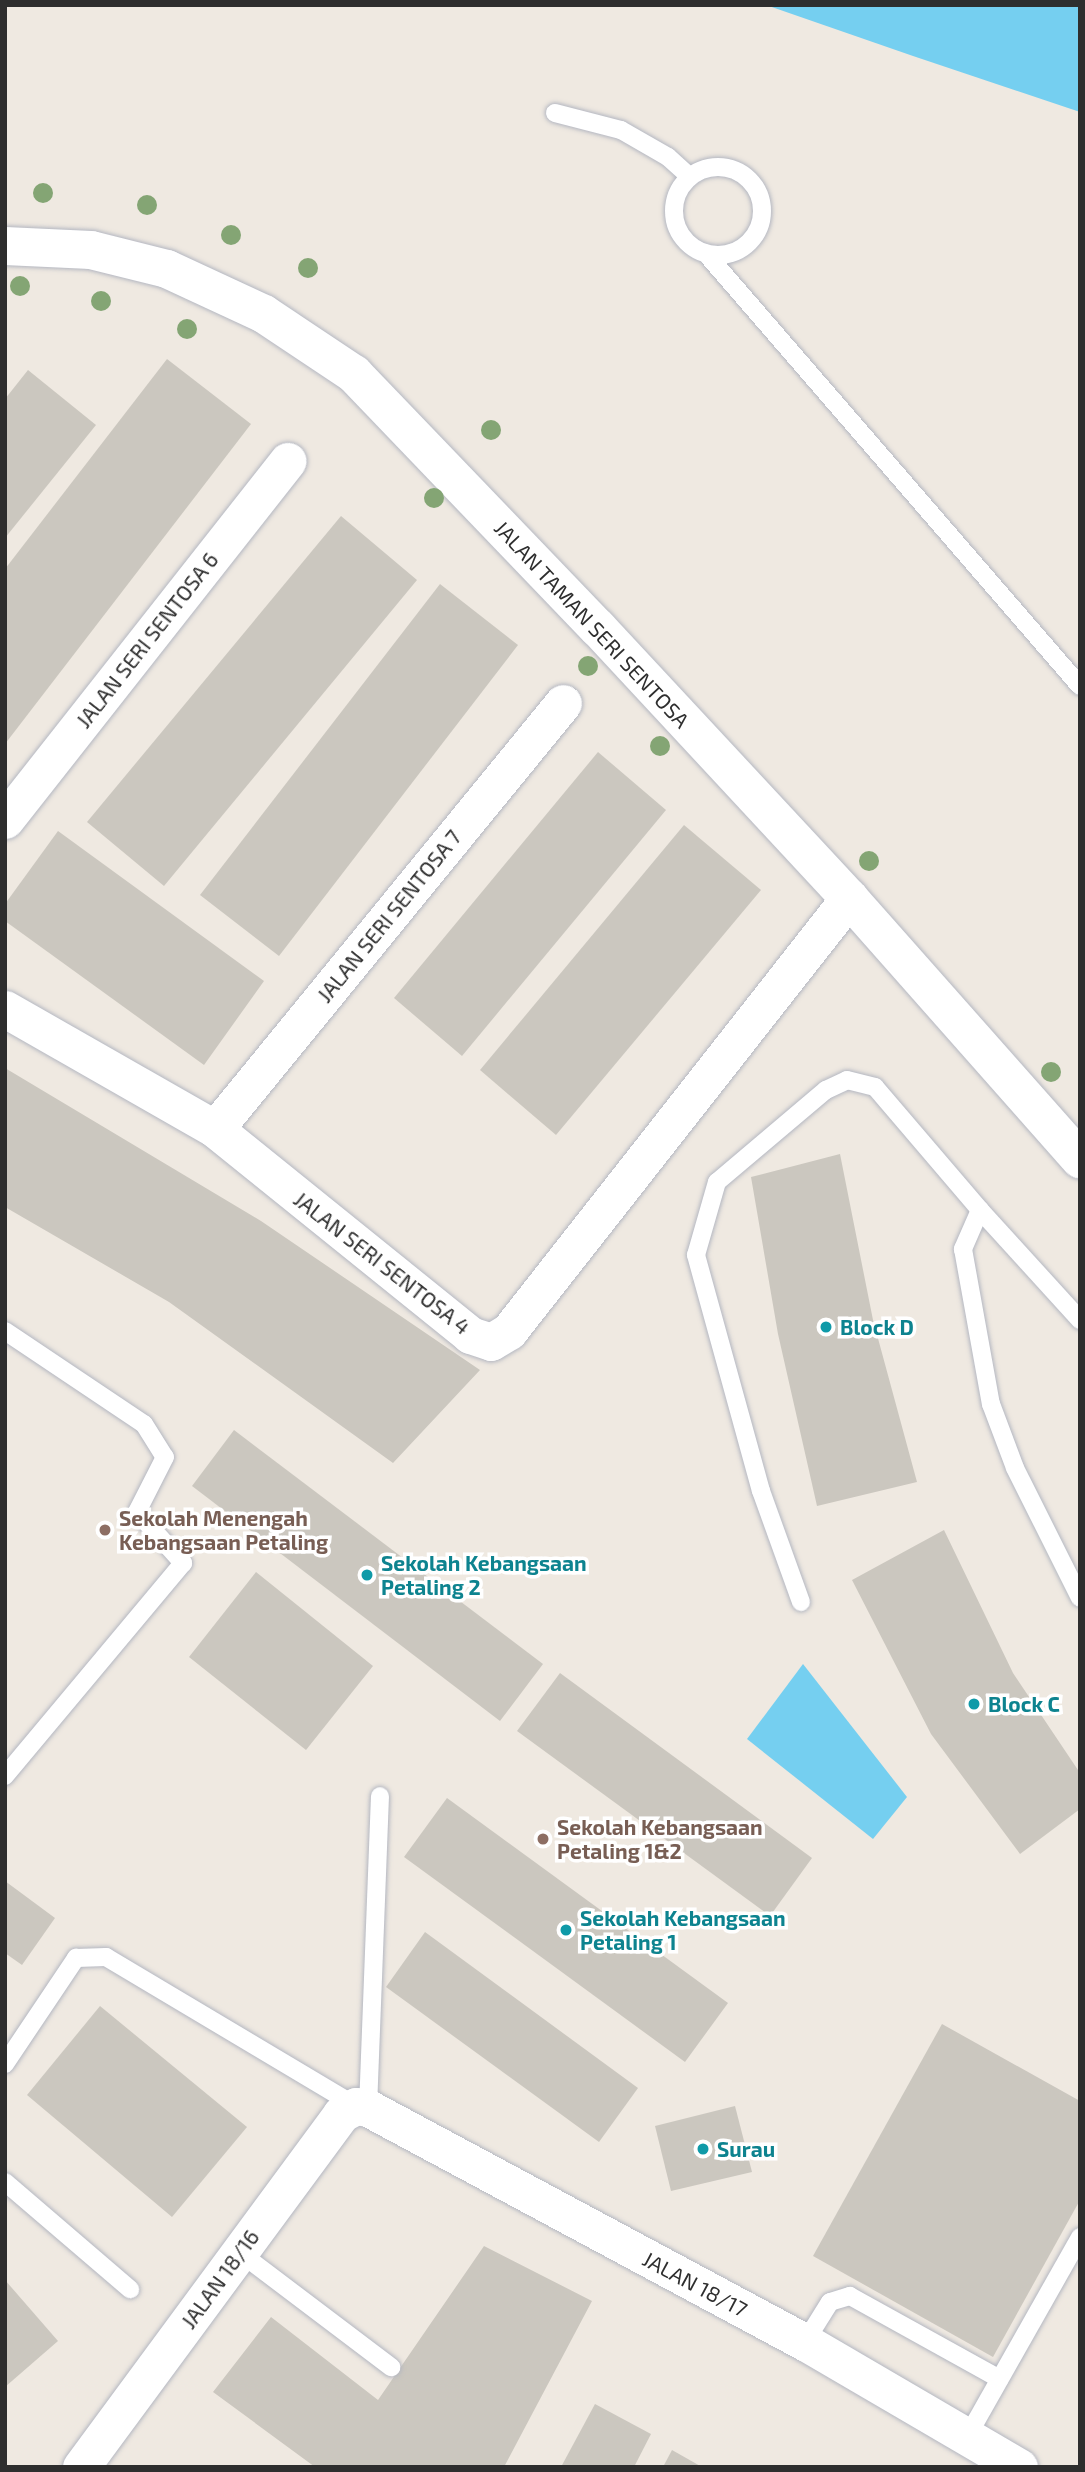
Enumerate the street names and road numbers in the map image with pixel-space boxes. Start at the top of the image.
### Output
street label: JALAN TAMAN SERI SENTOSA [489,515,695,733]
street label: JALAN SERI SENTOSA 6 [71,547,223,733]
street label: JALAN SERI SENTOSA 7 [312,825,466,1007]
street label: JALAN SERI SENTOSA 4 [289,1186,475,1340]
street label: JALAN 18/16 [176,2225,264,2333]
street label: JALAN 18/17 [638,2246,752,2322]

